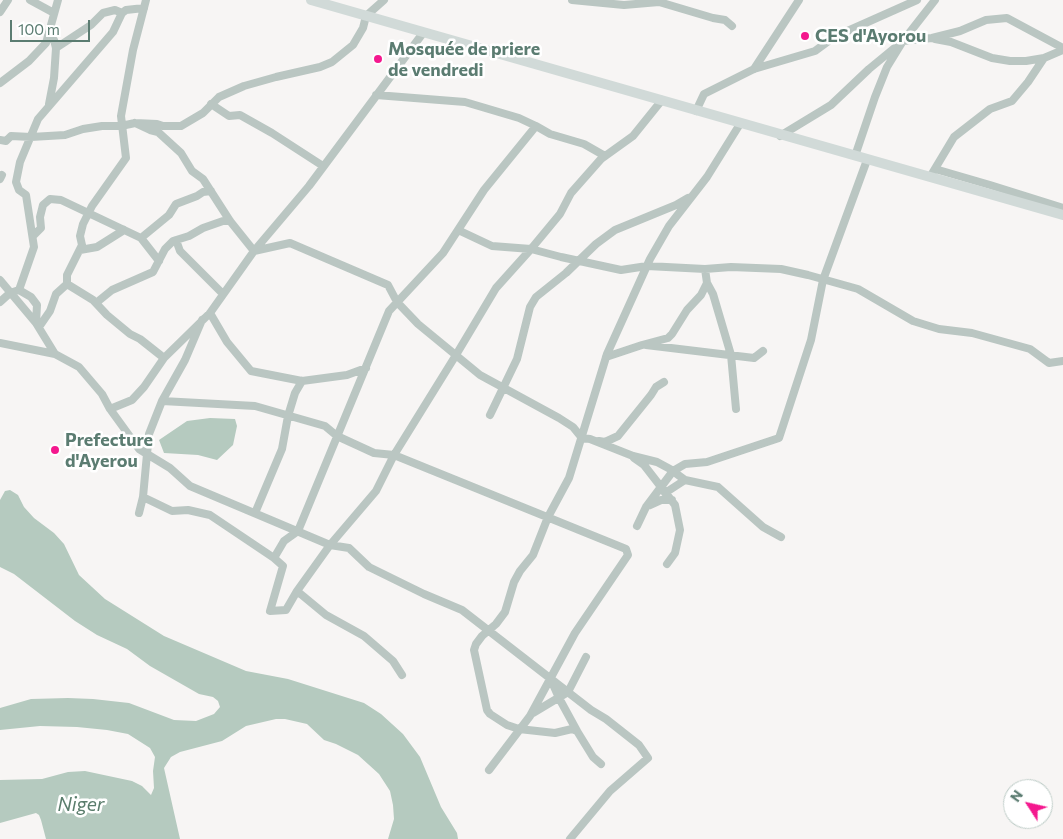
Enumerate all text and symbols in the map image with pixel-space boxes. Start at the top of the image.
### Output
scale bar [12,10,92,42]
text: 100 m [18,20,60,38]
place label: CES d'Ayorou [815,25,926,47]
marker: CES d'Ayorou [799,30,811,42]
place label: Mosquée de priere de vendredi [388,38,540,80]
marker: Mosquée de priere de vendredi [372,53,384,65]
place label: Prefecture d'Ayerou [65,429,153,472]
marker: Prefecture d'Ayerou [49,444,61,456]
north arrow [1003,779,1053,829]
text: N [1006,787,1026,805]
water label: Niger [58,794,104,816]

